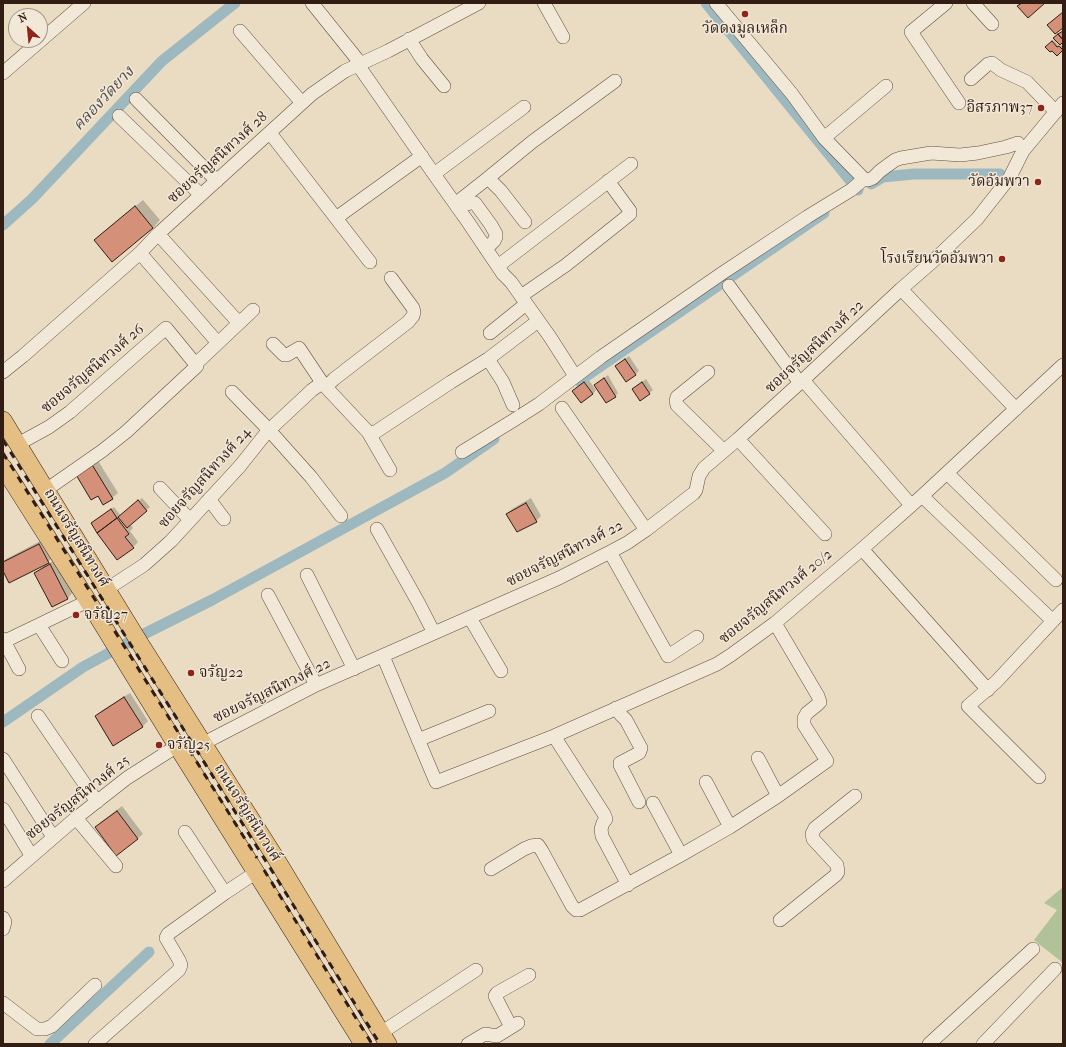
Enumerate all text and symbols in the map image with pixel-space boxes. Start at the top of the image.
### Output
north arrow [8,8,48,48]
marker: วัดดงมูลเหล็ก [740,9,750,19]
text: N [16,10,29,25]
place label: วัดดงมูลเหล็ก [702,20,788,38]
water label: คลองวัดยาง [69,63,139,135]
place label: อิสรภาพ37 [966,99,1033,117]
marker: อิสรภาพ37 [1036,103,1046,113]
street label: ซอยจรัญสนิทวงศ์ 28 [164,108,272,208]
place label: วัดอัมพวา [968,173,1030,191]
marker: วัดอัมพวา [1033,177,1043,187]
place label: โรงเรียนวัดอัมพวา [881,250,994,268]
marker: โรงเรียนวัดอัมพวา [997,254,1007,264]
street label: ซอยจรัญสนิทวงศ์ 22 [762,297,868,397]
street label: ซอยจรัญสนิทวงศ์ 26 [38,321,148,417]
street label: ซอยจรัญสนิทวงศ์ 24 [155,424,255,532]
street label: ถนนจรัญสนิทวงศ์ [39,485,113,591]
street label: ซอยจรัญสนิทวงศ์ 22 [504,517,626,591]
street label: ซอยจรัญสนิทวงศ์ 20/2 [716,546,836,648]
place label: จรัญ27 [84,606,128,624]
marker: จรัญ27 [71,610,81,620]
street label: ซอยจรัญสนิทวงศ์ 22 [210,655,334,727]
place label: จรัญ22 [199,664,244,682]
marker: จรัญ22 [186,668,196,678]
place label: จรัญ25 [167,736,210,754]
marker: จรัญ25 [154,740,164,750]
street label: ซอยจรัญสนิทวงศ์ 25 [22,752,134,844]
street label: ถนนจรัญสนิทวงศ์ [210,761,284,865]

